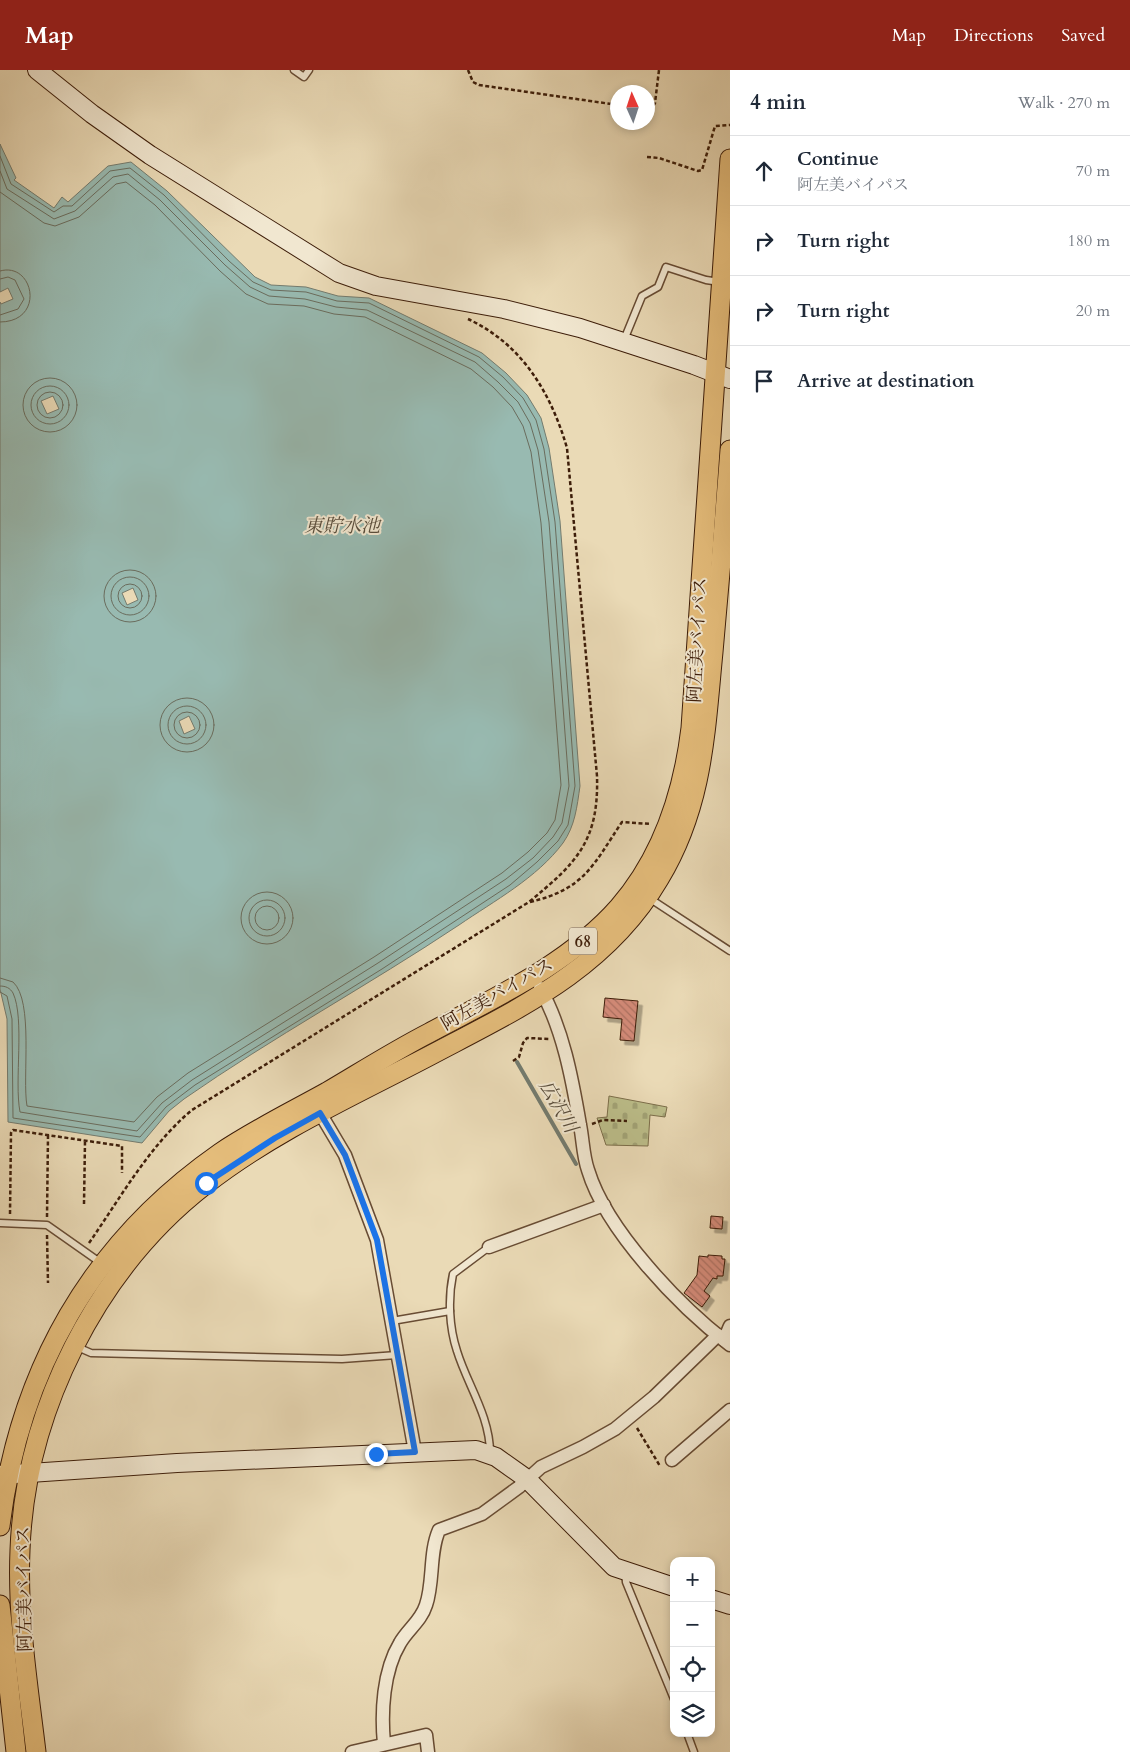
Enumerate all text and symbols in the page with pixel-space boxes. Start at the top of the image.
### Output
text: Map [25,19,74,52]
text: Map [892,23,926,48]
text: Directions [954,23,1033,48]
text: Saved [1061,23,1105,48]
north arrow [610,85,655,130]
text: 4 min [750,88,806,117]
text: Walk · 270 m [1018,92,1110,114]
text: Continue [797,146,879,172]
icon: ahead [750,157,778,185]
text: 70 m [1076,160,1110,182]
text: 阿左美バイパス [797,174,909,196]
icon: right [750,227,778,255]
text: Turn right [797,228,889,254]
text: 180 m [1068,230,1110,252]
icon: right [750,297,778,325]
text: Turn right [797,298,889,324]
text: 20 m [1076,300,1110,322]
icon: arrive [750,367,778,395]
text: Arrive at destination [797,368,974,394]
water label: 東貯水池 [304,513,382,539]
street label: 阿左美バイパス [682,577,713,703]
road number: 68 [569,928,597,954]
street label: 阿左美バイパス [437,952,558,1037]
water label: 広沢川 [533,1075,585,1139]
route start [195,1172,218,1195]
route end [365,1443,388,1466]
street label: 阿左美バイパス [11,1526,38,1652]
map controls [670,1557,715,1737]
button: + [670,1557,715,1602]
button: − [670,1602,715,1647]
button: locate [670,1647,715,1692]
button: layers [670,1692,715,1737]

